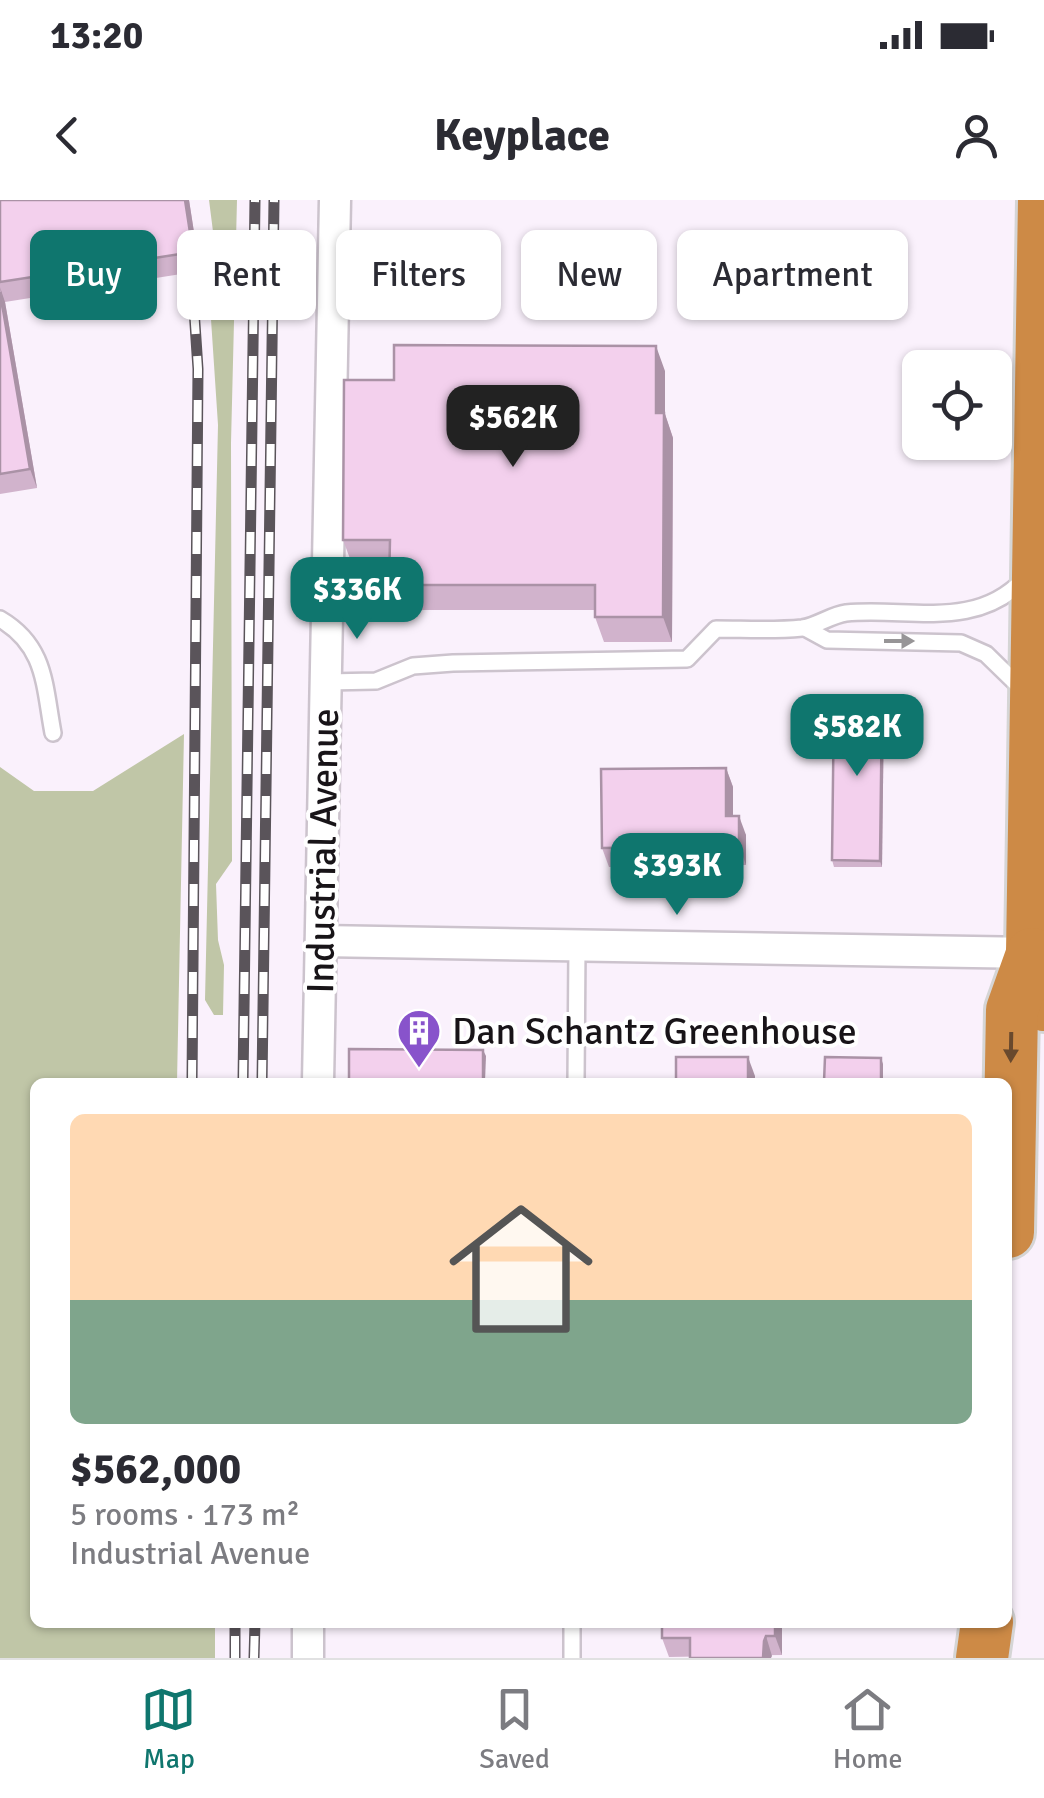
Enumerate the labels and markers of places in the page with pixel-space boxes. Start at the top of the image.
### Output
pin: $562K [443,385,583,470]
pin: $336K [287,557,427,642]
pin: $582K [787,694,927,779]
pin: $393K [607,833,747,918]
building icon: Dan Schantz Greenhouse [396,1008,442,1069]
place label: Dan Schantz Greenhouse [452,1008,857,1055]

